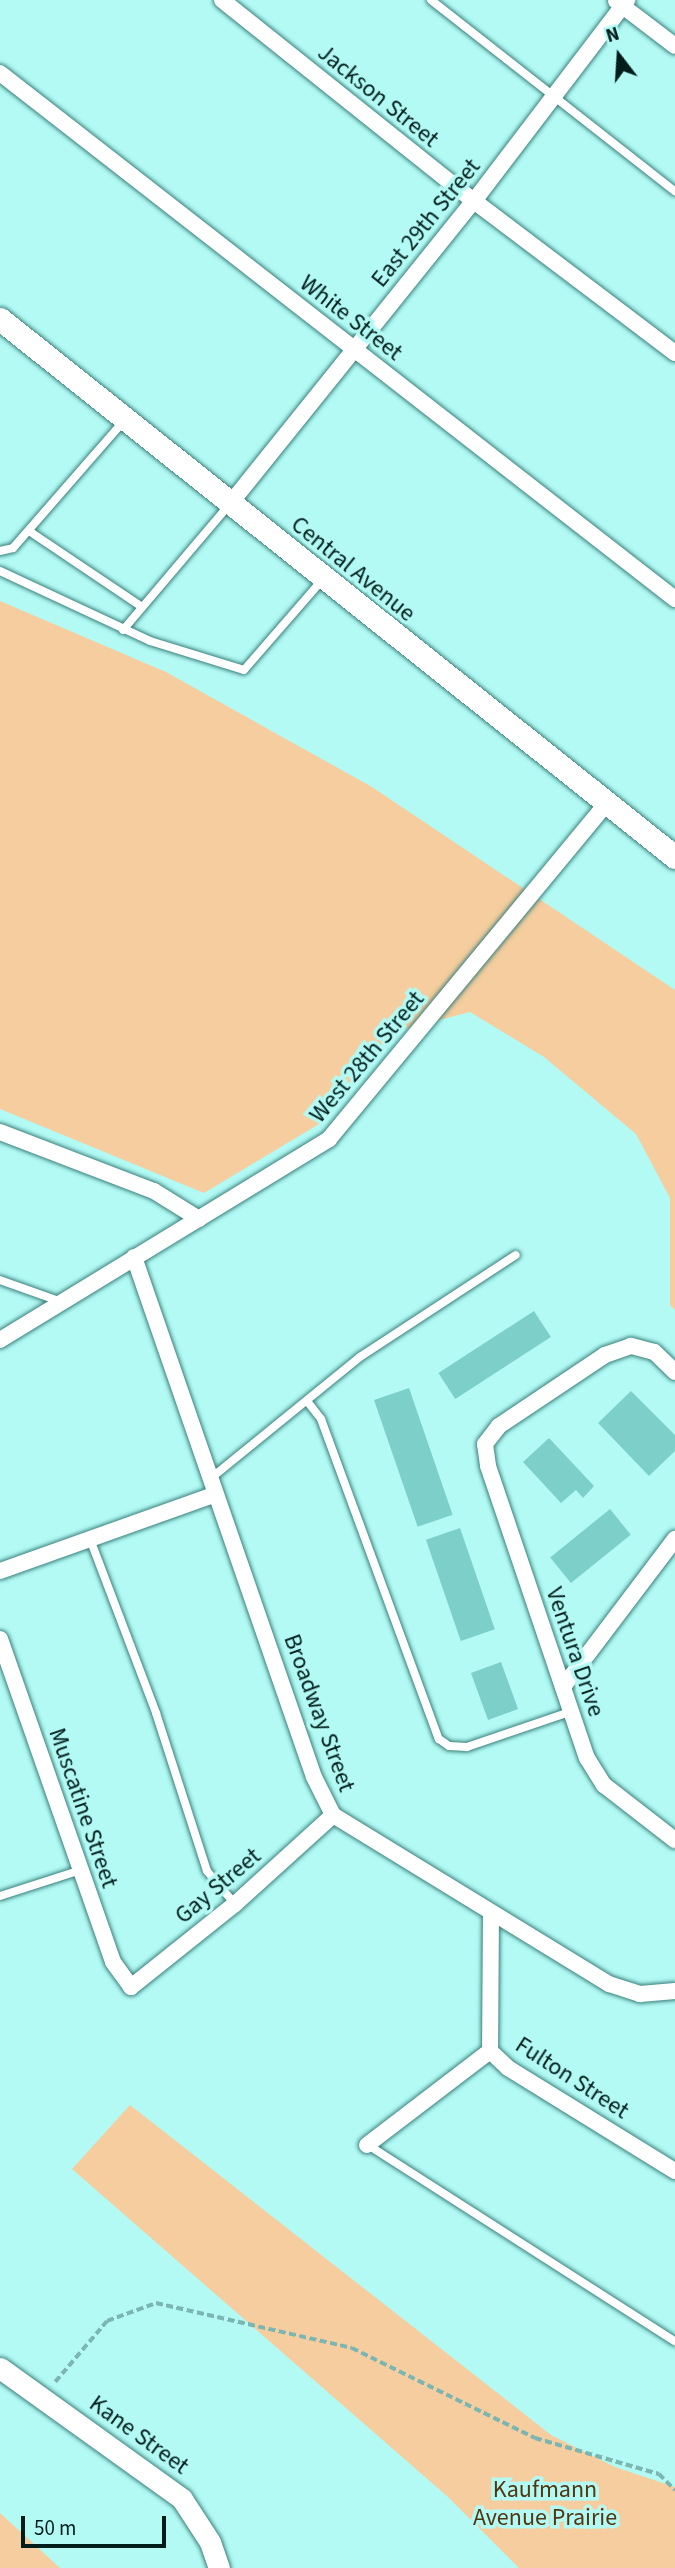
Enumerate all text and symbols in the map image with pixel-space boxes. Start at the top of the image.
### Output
north arrow [584,21,654,91]
text: N [603,21,623,50]
street label: Jackson Street [312,38,444,154]
street label: East 29th Street [365,153,487,293]
street label: White Street [294,269,408,367]
street label: Central Avenue [285,510,421,628]
street label: West 28th Street [304,985,430,1129]
street label: Ventura Drive [539,1584,611,1720]
street label: Broadway Street [277,1630,361,1796]
street label: Muscatine Street [42,1724,124,1892]
street label: Gay Street [169,1842,267,1930]
street label: Fulton Street [510,2031,634,2125]
street label: Kane Street [84,2389,194,2481]
park label: Kaufmann Avenue Prairie [473,2476,617,2532]
scale bar [24,2502,170,2546]
text: 50 m [34,2513,76,2543]

